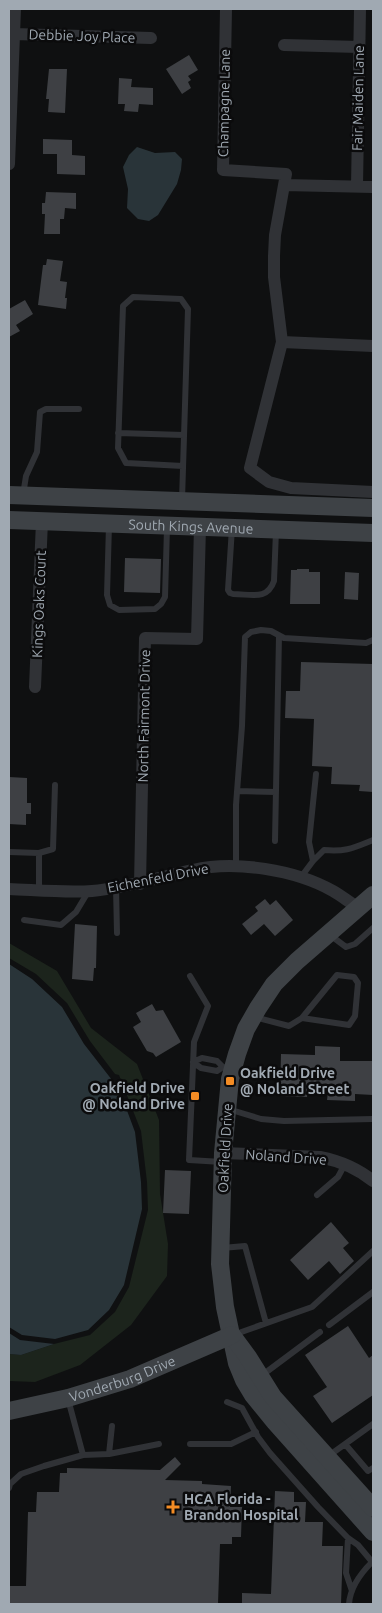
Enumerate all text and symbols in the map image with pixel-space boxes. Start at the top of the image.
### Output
street label: Debbie Joy Place [28,26,136,46]
street label: Fair Maiden Lane [349,45,367,151]
street label: Champagne Lane [215,49,233,157]
street label: South Kings Avenue [128,516,254,537]
street label: Kings Oaks Court [29,550,49,658]
street label: North Fairmont Drive [135,649,153,783]
street label: Eichenfeld Drive [106,860,210,896]
place label: Oakfield Drive @ Noland Street [240,1065,349,1097]
marker: Oakfield Drive @ Noland Street [224,1075,236,1087]
place label: Oakfield Drive @ Noland Drive [82,1080,185,1112]
marker: Oakfield Drive @ Noland Drive [189,1090,201,1102]
street label: Oakfield Drive [215,1103,235,1193]
street label: Noland Drive [245,1146,327,1168]
street label: Vonderburg Drive [67,1352,178,1405]
place label: HCA Florida - Brandon Hospital [184,1491,298,1523]
marker: HCA Florida - Brandon Hospital [166,1500,180,1514]

